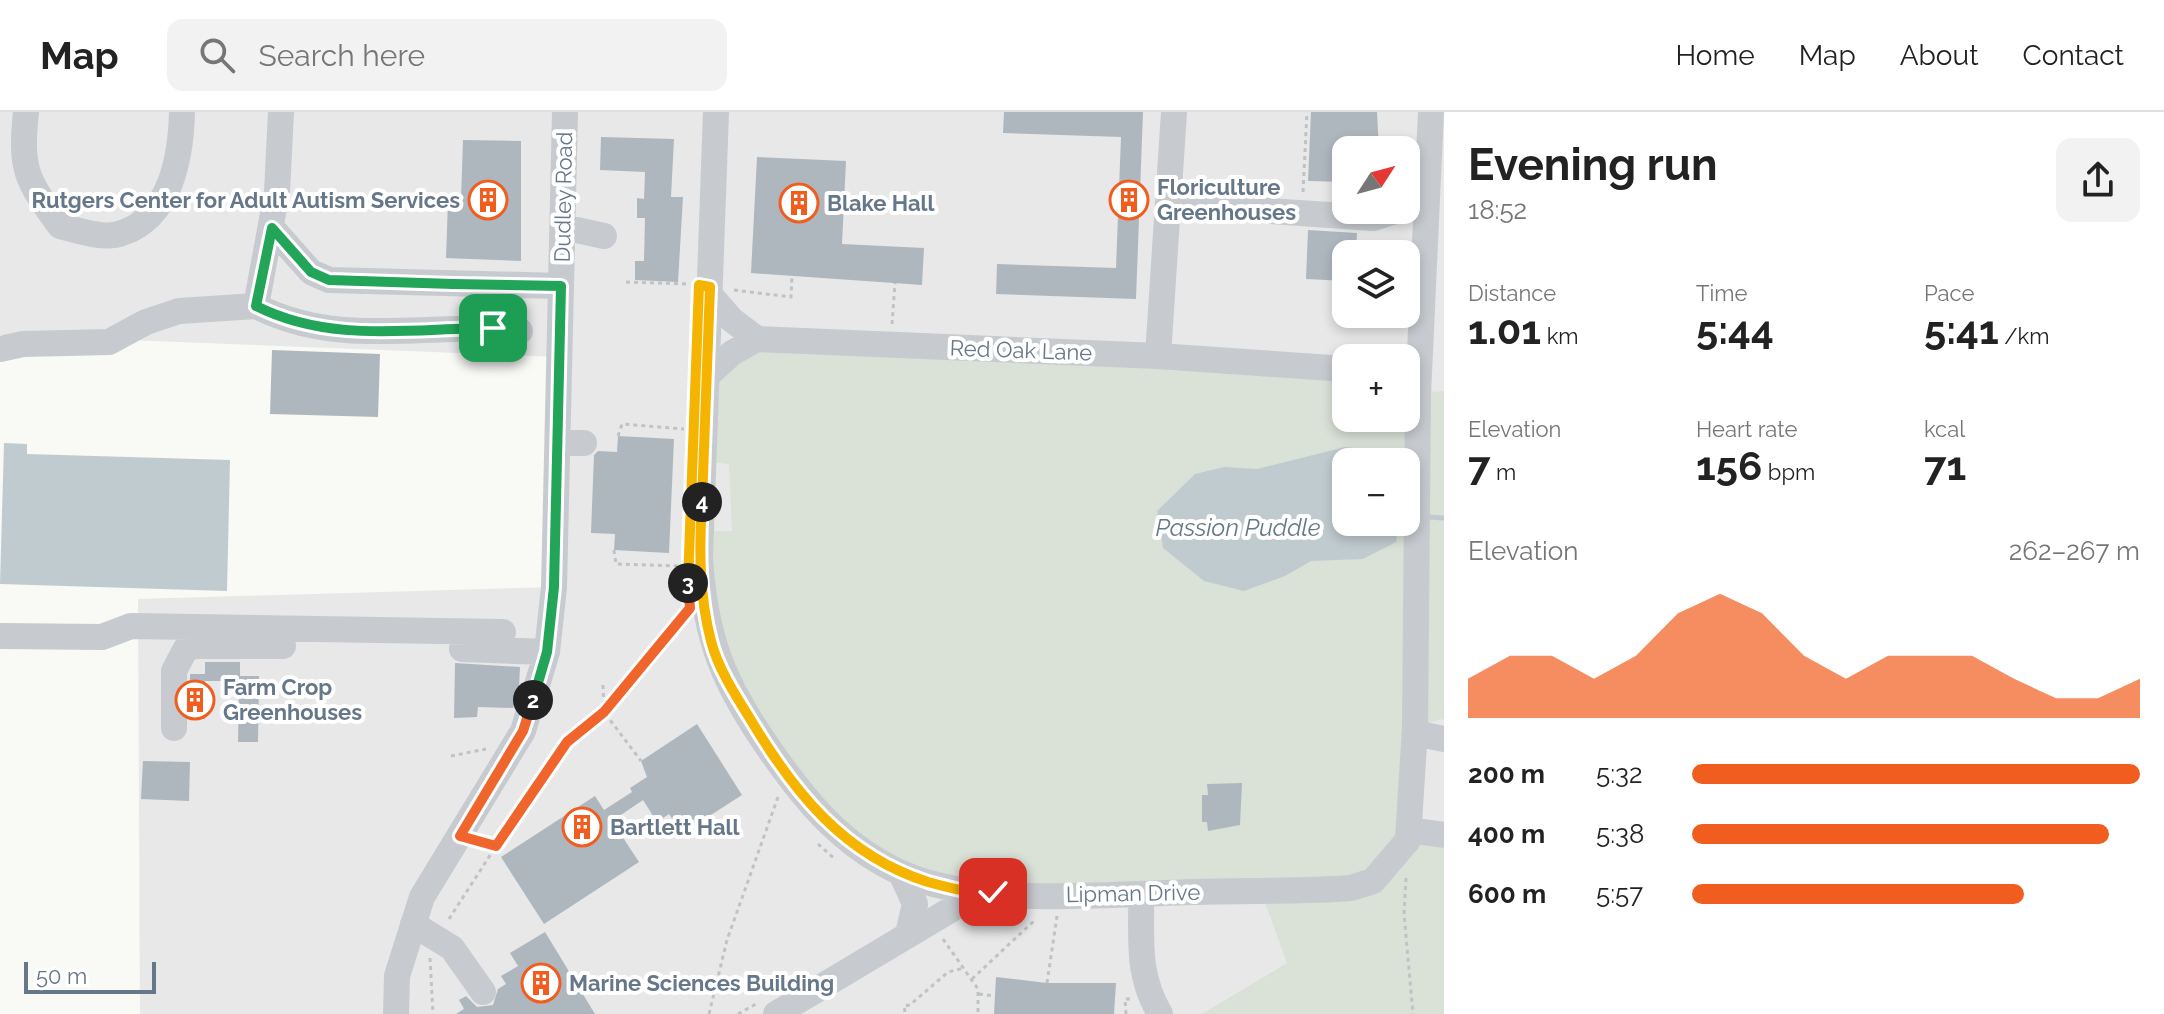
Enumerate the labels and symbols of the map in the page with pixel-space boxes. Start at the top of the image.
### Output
street label: Dudley Road [549,131,577,263]
north arrow [1332,136,1420,224]
place label: Floriculture Greenhouses [1157,174,1296,225]
building icon: Rutgers Center for Adult Autism Services [467,179,509,221]
building icon: Floriculture Greenhouses [1108,179,1150,221]
building icon: Blake Hall [778,182,820,224]
place label: Rutgers Center for Adult Autism Services [31,187,460,213]
place label: Blake Hall [827,190,936,216]
pin [459,294,527,362]
street label: Red Oak Lane [949,335,1093,365]
pin: 4 [682,482,722,522]
water label: Passion Puddle [1155,513,1321,542]
pin: 3 [668,563,708,603]
place label: Farm Crop Greenhouses [223,674,362,725]
building icon: Farm Crop Greenhouses [174,679,216,721]
pin: 2 [513,680,553,720]
building icon: Bartlett Hall [561,806,603,848]
place label: Bartlett Hall [610,814,741,840]
pin [959,858,1027,926]
street label: Lipman Drive [1066,879,1200,907]
scale bar [24,958,156,994]
building icon: Marine Sciences Building [520,962,562,1004]
place label: Marine Sciences Building [569,970,834,996]

